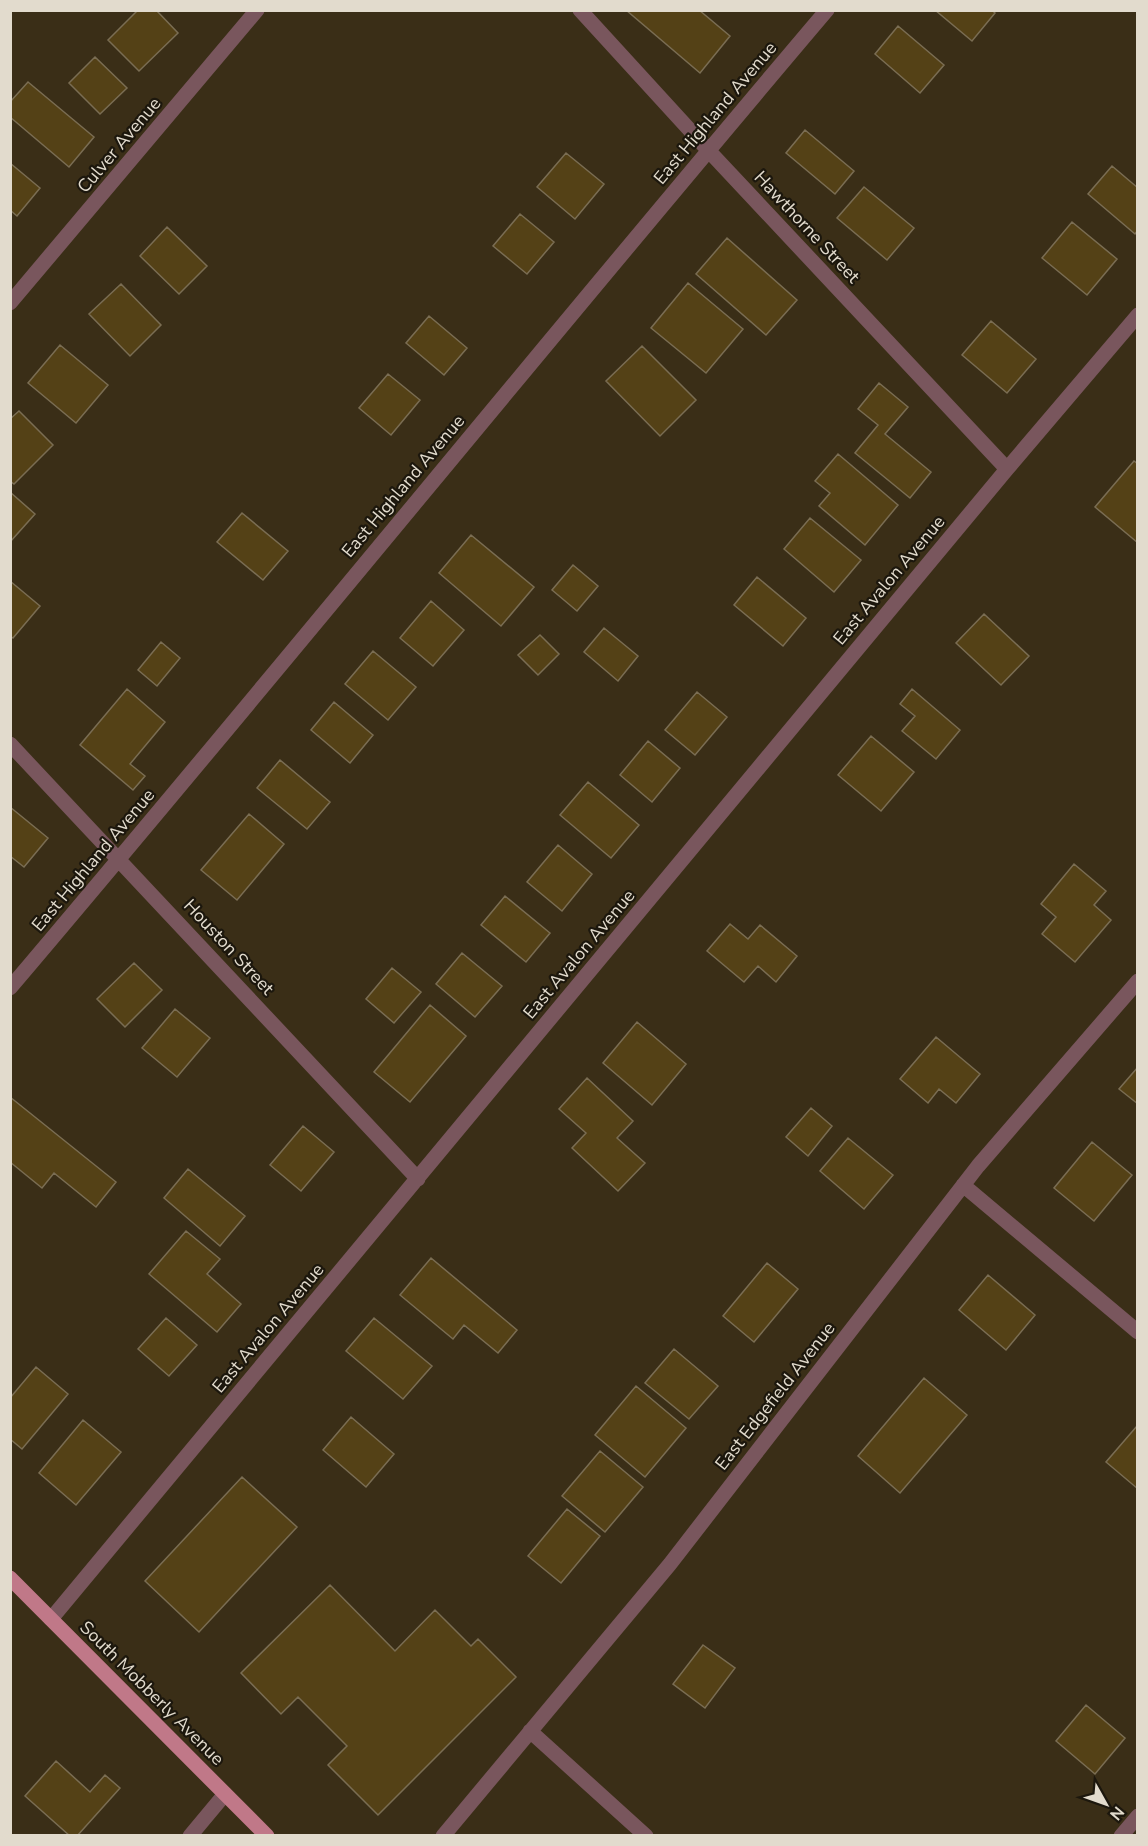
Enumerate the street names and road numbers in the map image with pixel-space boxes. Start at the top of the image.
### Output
street label: East Highland Avenue [648,37,782,189]
street label: Culver Avenue [72,92,166,198]
street label: Hawthorne Street [749,166,866,289]
street label: East Highland Avenue [336,410,470,562]
street label: East Avalon Avenue [828,510,950,650]
street label: East Highland Avenue [26,784,160,936]
street label: East Avalon Avenue [518,884,640,1024]
street label: Houston Street [178,894,280,1001]
street label: East Avalon Avenue [207,1258,329,1398]
street label: East Edgefield Avenue [710,1317,840,1475]
street label: South Mobberly Avenue [75,1616,229,1770]

